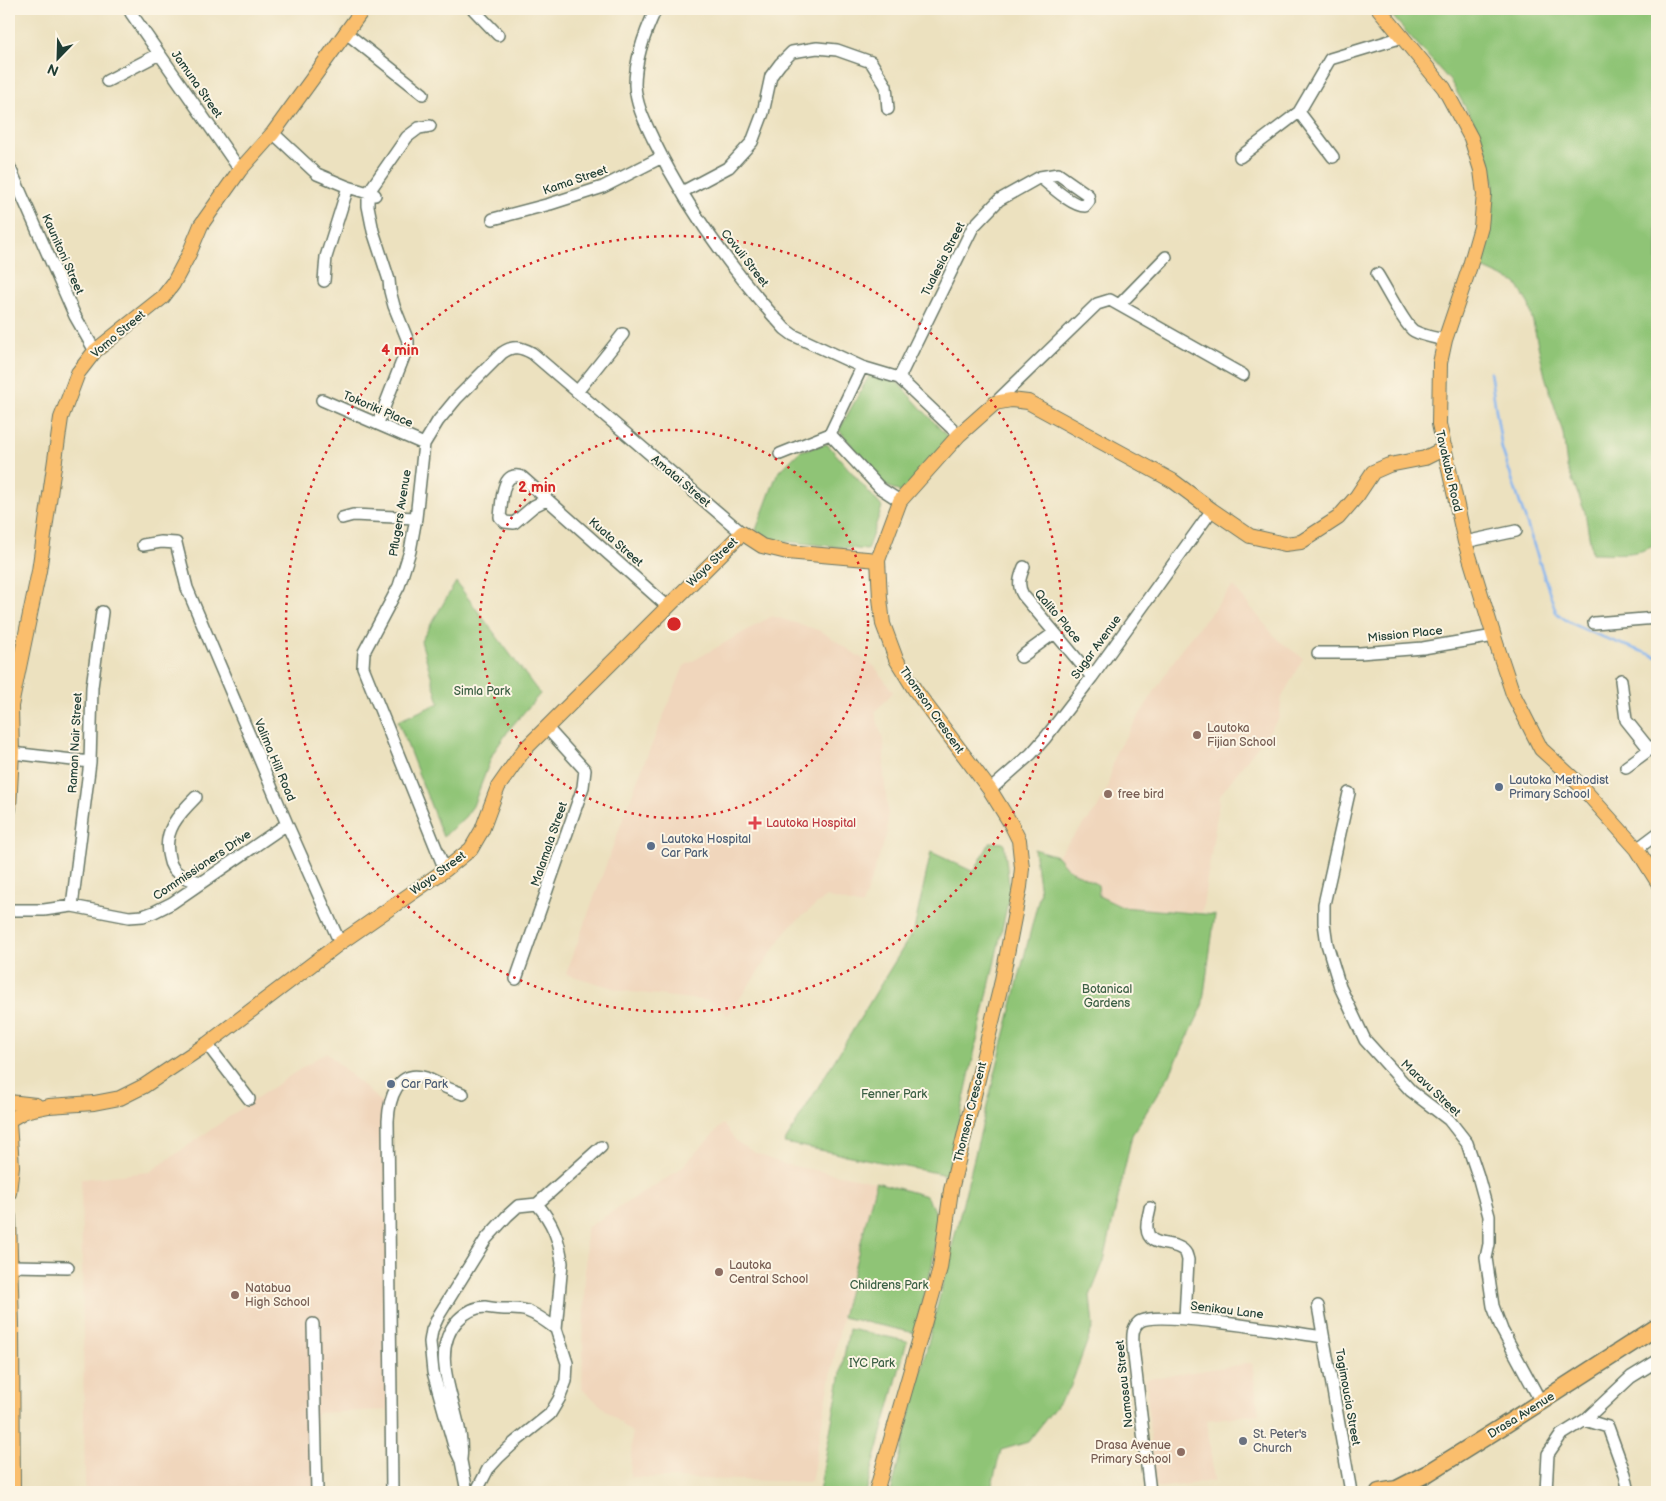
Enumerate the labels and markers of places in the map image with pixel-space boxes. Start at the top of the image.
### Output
centre of rings [665,615,683,633]
place label: Lautoka Fijian School [1207,721,1276,750]
marker: Lautoka Fijian School [1191,729,1203,741]
place label: Lautoka Methodist Primary School [1509,773,1609,802]
marker: Lautoka Methodist Primary School [1493,781,1505,793]
place label: free bird [1118,787,1164,802]
marker: free bird [1102,788,1114,800]
marker: Lautoka Hospital [748,816,762,830]
place label: Lautoka Hospital [766,816,856,831]
place label: Lautoka Hospital Car Park [661,832,751,861]
marker: Lautoka Hospital Car Park [645,840,657,852]
place label: Car Park [401,1077,448,1092]
marker: Car Park [385,1078,397,1090]
place label: Lautoka Central School [729,1258,808,1287]
marker: Lautoka Central School [713,1266,725,1278]
place label: Natabua High School [245,1281,310,1310]
marker: Natabua High School [229,1289,241,1301]
place label: St. Peter's Church [1253,1427,1307,1456]
marker: St. Peter's Church [1237,1435,1249,1447]
place label: Drasa Avenue Primary School [1090,1438,1171,1467]
marker: Drasa Avenue Primary School [1175,1446,1187,1458]

